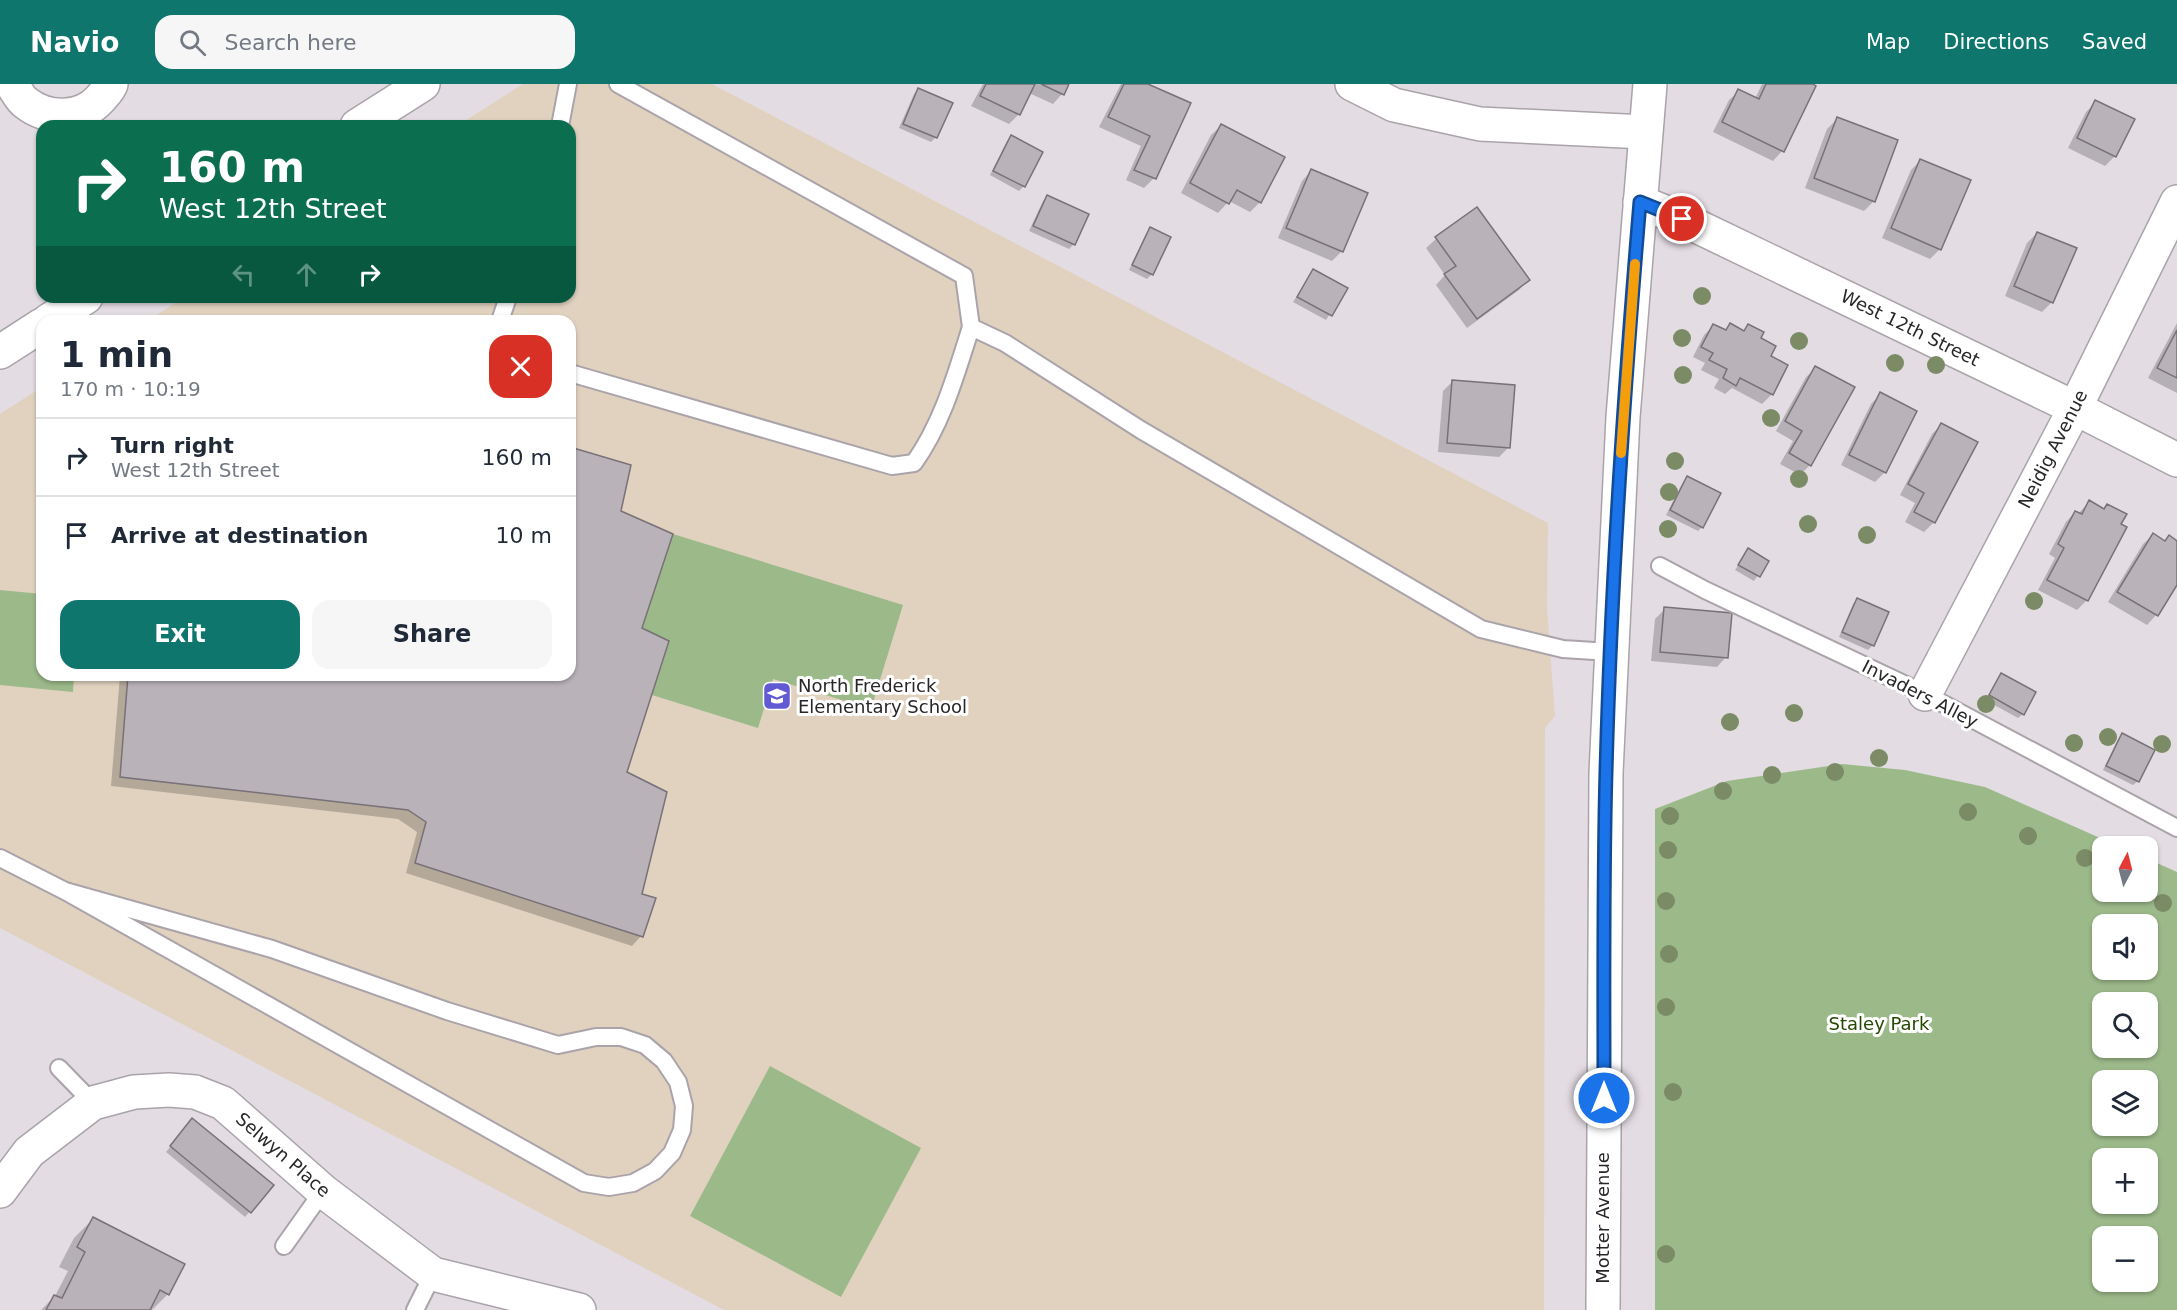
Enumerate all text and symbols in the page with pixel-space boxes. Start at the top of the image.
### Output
search box [155,15,575,69]
text: Navio [30,26,119,59]
icon: search [176,26,209,59]
text: Search here [224,30,357,55]
text: Map [1866,30,1910,54]
text: Directions [1943,30,2049,54]
text: Saved [2082,30,2147,54]
text: 160 m [159,143,305,192]
icon: right [60,144,138,222]
text: West 12th Street [159,193,387,224]
pin [1656,193,1707,244]
icon: arrive [1665,202,1698,235]
icon: left [227,258,260,291]
icon: ahead [290,258,323,291]
icon: right [353,258,386,291]
street label: West 12th Street [1837,285,1983,370]
text: 1 min [60,334,173,375]
button: close [489,335,552,398]
text: 170 m · 10:19 [60,377,201,401]
street label: Neidig Avenue [2014,386,2091,511]
text: Turn right [111,433,234,458]
icon: right [60,441,93,474]
text: 160 m [482,445,552,470]
text: West 12th Street [111,458,280,482]
icon: arrive [60,519,93,552]
text: Arrive at destination [111,523,368,548]
text: 10 m [496,523,552,548]
button: Exit [60,600,300,669]
button: Share [312,600,552,669]
street label: Invaders Alley [1859,655,1982,732]
place label: North Frederick Elementary School [798,675,967,717]
school or university icon: North Frederick Elementary School [761,680,793,712]
north arrow [2092,836,2158,902]
map controls [2092,836,2158,1292]
button: sound [2092,914,2158,980]
button: search [2092,992,2158,1058]
park label: Staley Park [1829,1013,1930,1034]
position arrow [1572,1066,1636,1130]
button: layers [2092,1070,2158,1136]
street label: Selwyn Place [232,1108,335,1201]
button: + [2092,1148,2158,1214]
street label: Motter Avenue [1592,1152,1613,1284]
button: − [2092,1226,2158,1292]

